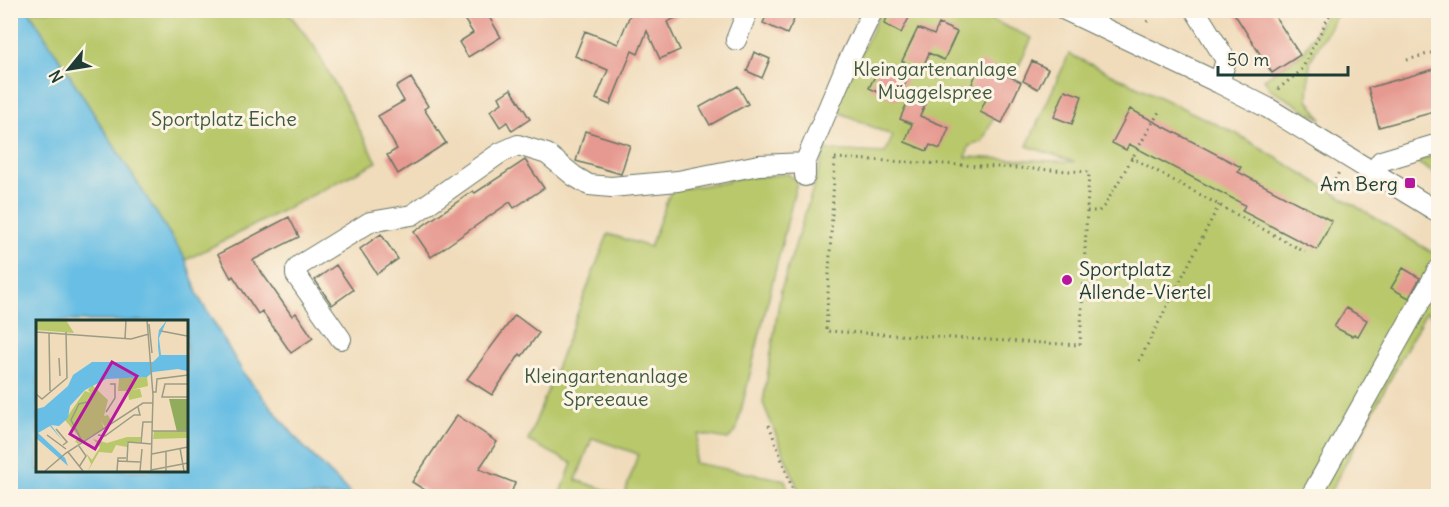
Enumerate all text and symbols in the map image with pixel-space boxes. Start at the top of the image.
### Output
north arrow [39,39,99,99]
scale bar [1218,39,1348,77]
text: 50 m [1227,48,1269,71]
park label: Kleingartenanlage Müggelspree [853,56,1017,104]
text: N [45,67,67,86]
park label: Sportplatz Eiche [151,106,297,131]
place label: Am Berg [1320,171,1398,196]
marker: Am Berg [1403,176,1417,190]
place label: Sportplatz Allende-Viertel [1079,256,1211,304]
marker: Sportplatz Allende-Viertel [1060,273,1074,287]
inset map [36,320,188,471]
park label: Kleingartenanlage Spreeaue [524,363,688,411]

